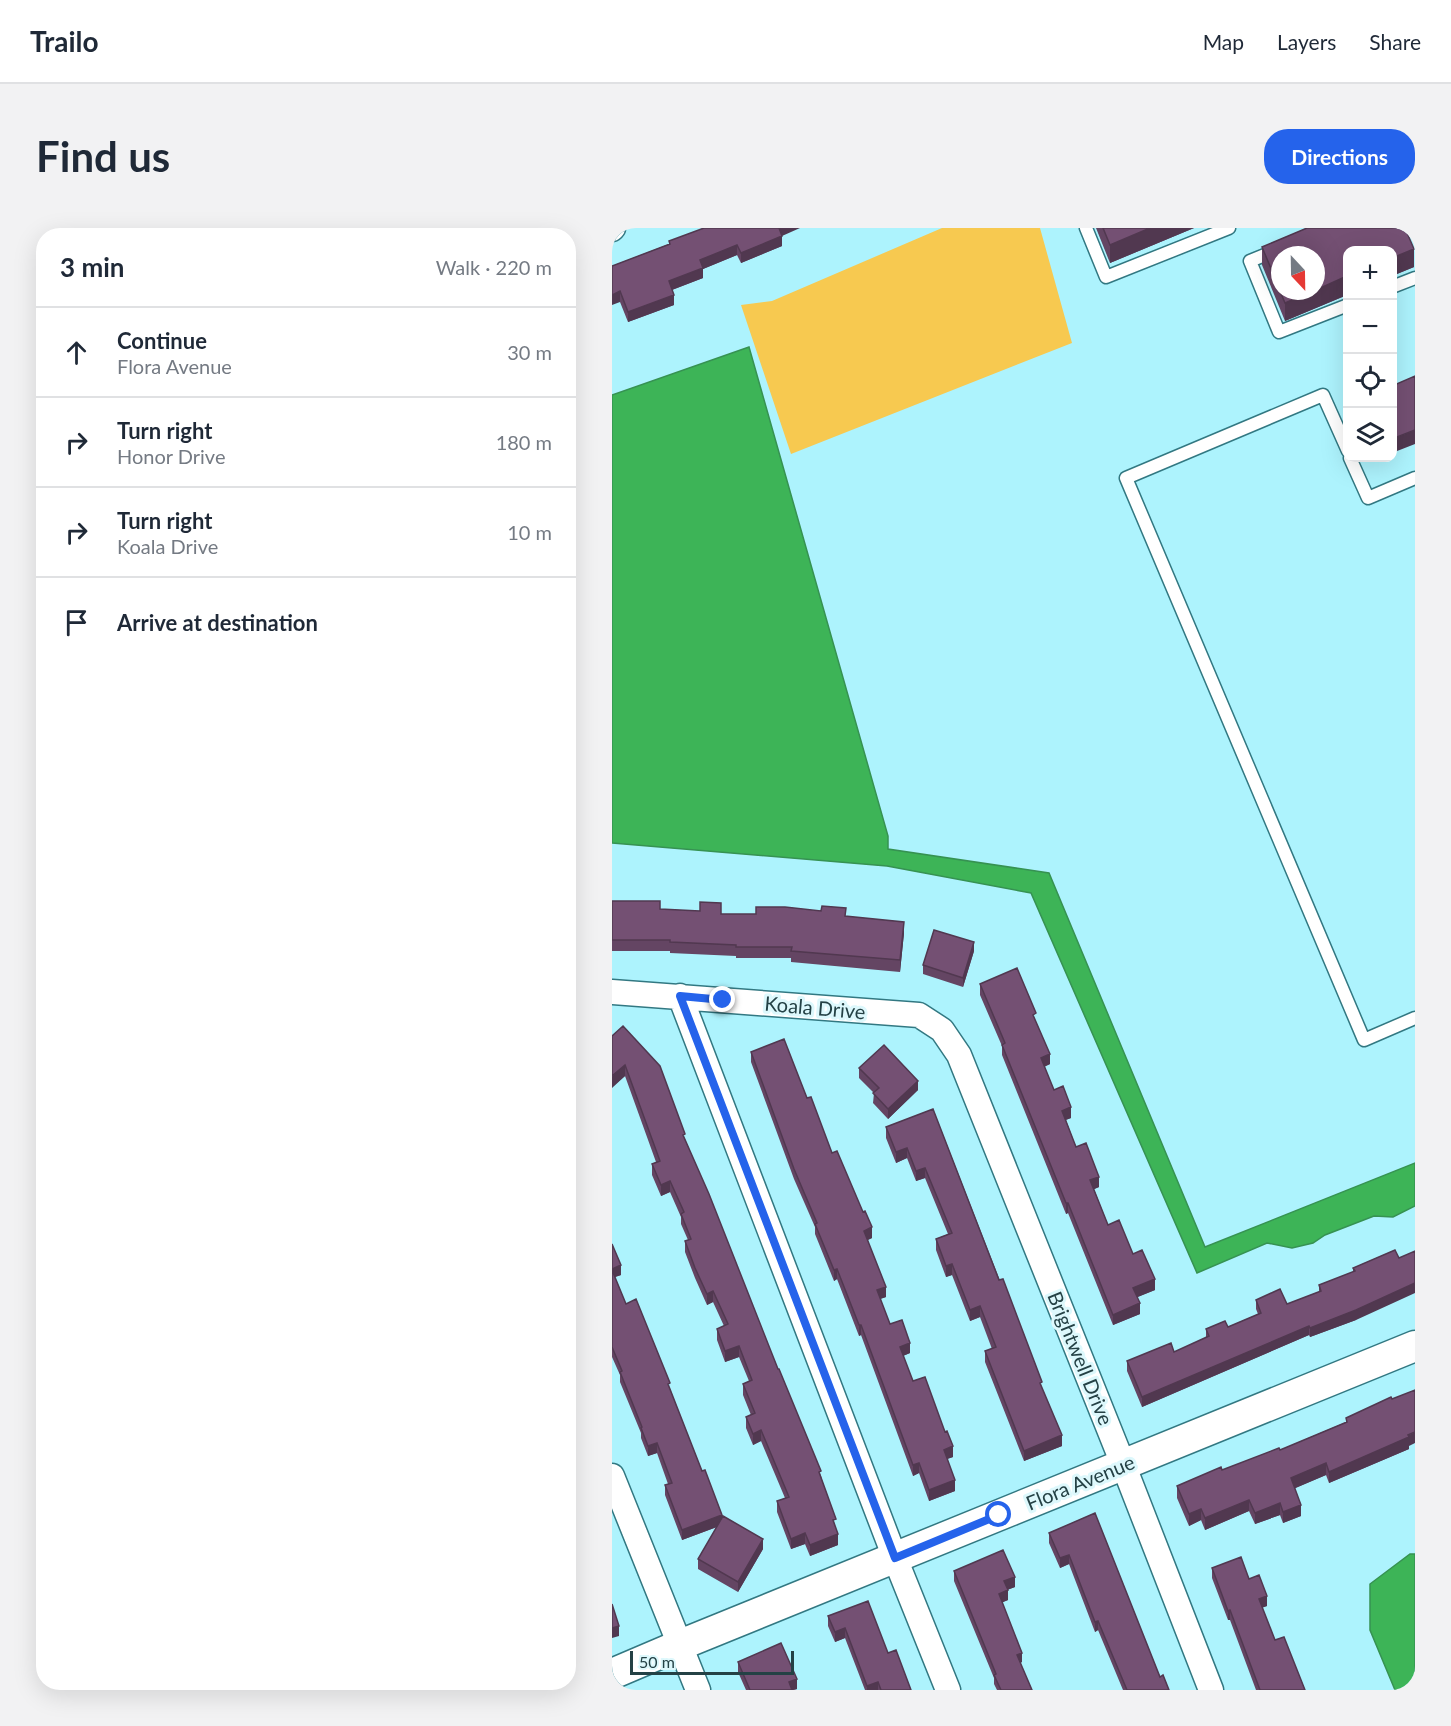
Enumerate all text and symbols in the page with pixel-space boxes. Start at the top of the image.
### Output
text: Trailo [30,24,99,58]
text: Map [1203,29,1244,54]
text: Layers [1277,29,1336,54]
text: Share [1369,29,1421,54]
button: Directions [1264,129,1415,184]
text: Find us [36,131,170,181]
north arrow [1271,246,1325,300]
map controls [1343,246,1397,462]
button: + [1343,246,1397,300]
text: 3 min [60,251,124,283]
text: Walk · 220 m [436,255,552,279]
button: − [1343,300,1397,354]
text: Continue [117,327,207,354]
icon: ahead [60,336,93,369]
text: 30 m [507,340,552,364]
text: Flora Avenue [117,354,232,378]
button: locate [1343,354,1397,408]
button: layers [1343,408,1397,462]
text: Turn right [117,417,212,444]
icon: right [60,426,93,459]
text: 180 m [496,430,552,454]
text: Honor Drive [117,444,225,468]
text: Turn right [117,507,212,534]
icon: right [60,516,93,549]
text: 10 m [507,520,552,544]
text: Koala Drive [117,534,218,558]
icon: arrive [60,606,93,639]
text: Arrive at destination [117,609,318,636]
route end [709,986,735,1012]
street label: Koala Drive [764,991,866,1023]
street label: Brightwell Drive [1043,1288,1119,1428]
street label: Flora Avenue [1022,1449,1138,1515]
route start [985,1501,1011,1527]
scale bar [630,1648,794,1676]
text: 50 m [639,1652,675,1671]

